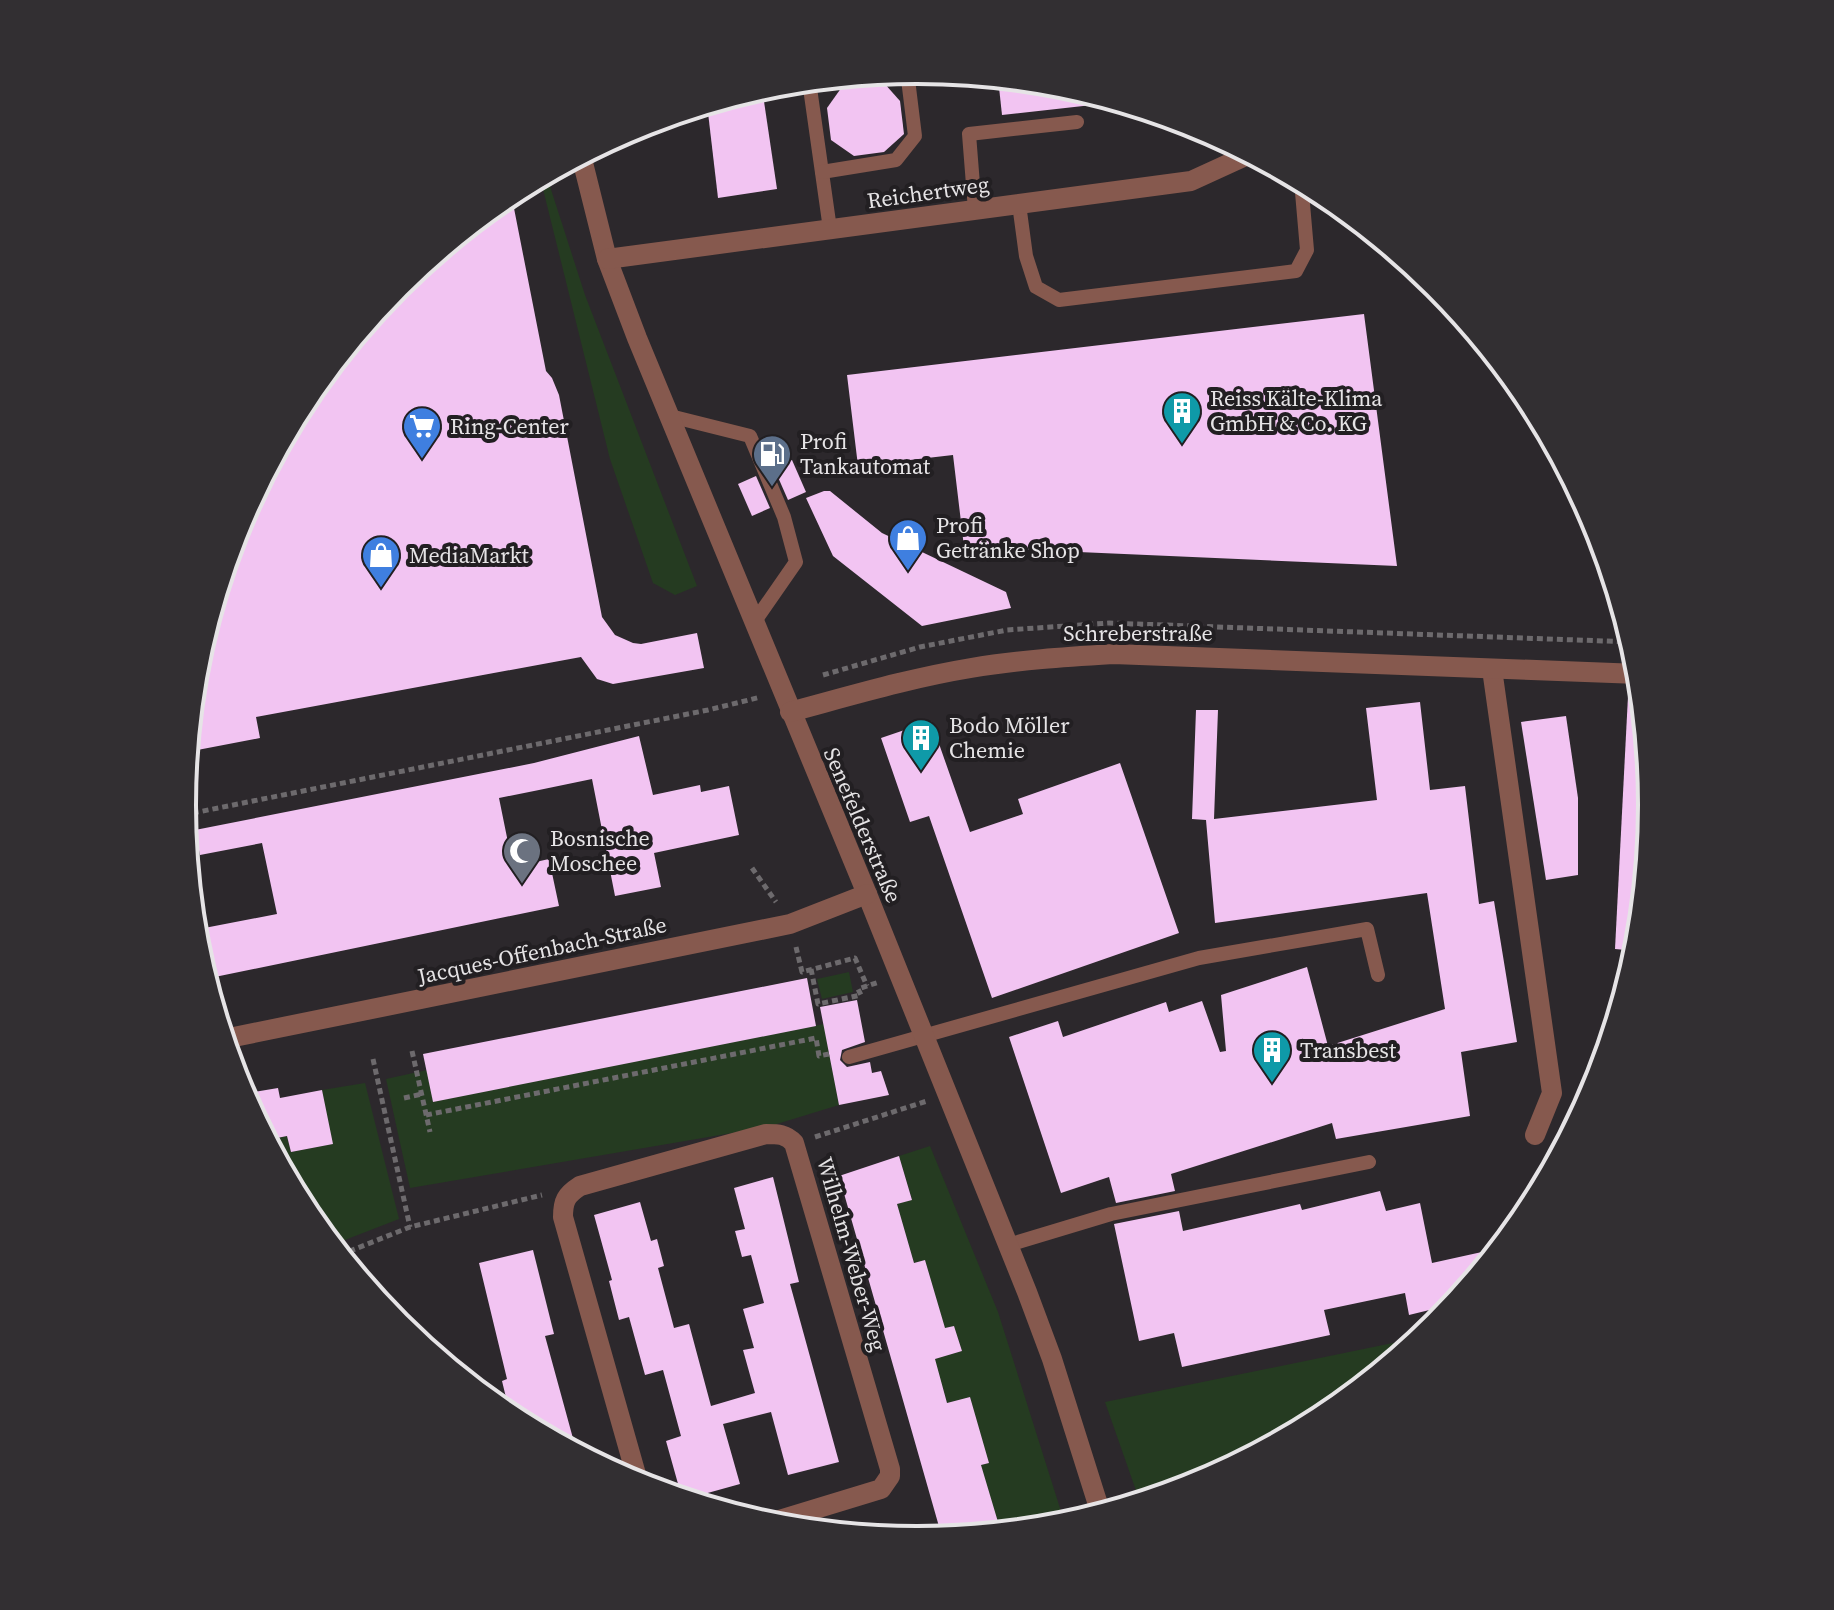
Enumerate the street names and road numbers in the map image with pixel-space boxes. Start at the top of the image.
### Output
street label: Reichertweg [865,169,991,215]
street label: Schreberstraße [1063,618,1213,648]
street label: Senefelderstraße [817,743,909,907]
street label: Jacques-Offenbach-Straße [414,909,669,991]
street label: Wilhelm-Weber-Weg [810,1153,894,1355]

